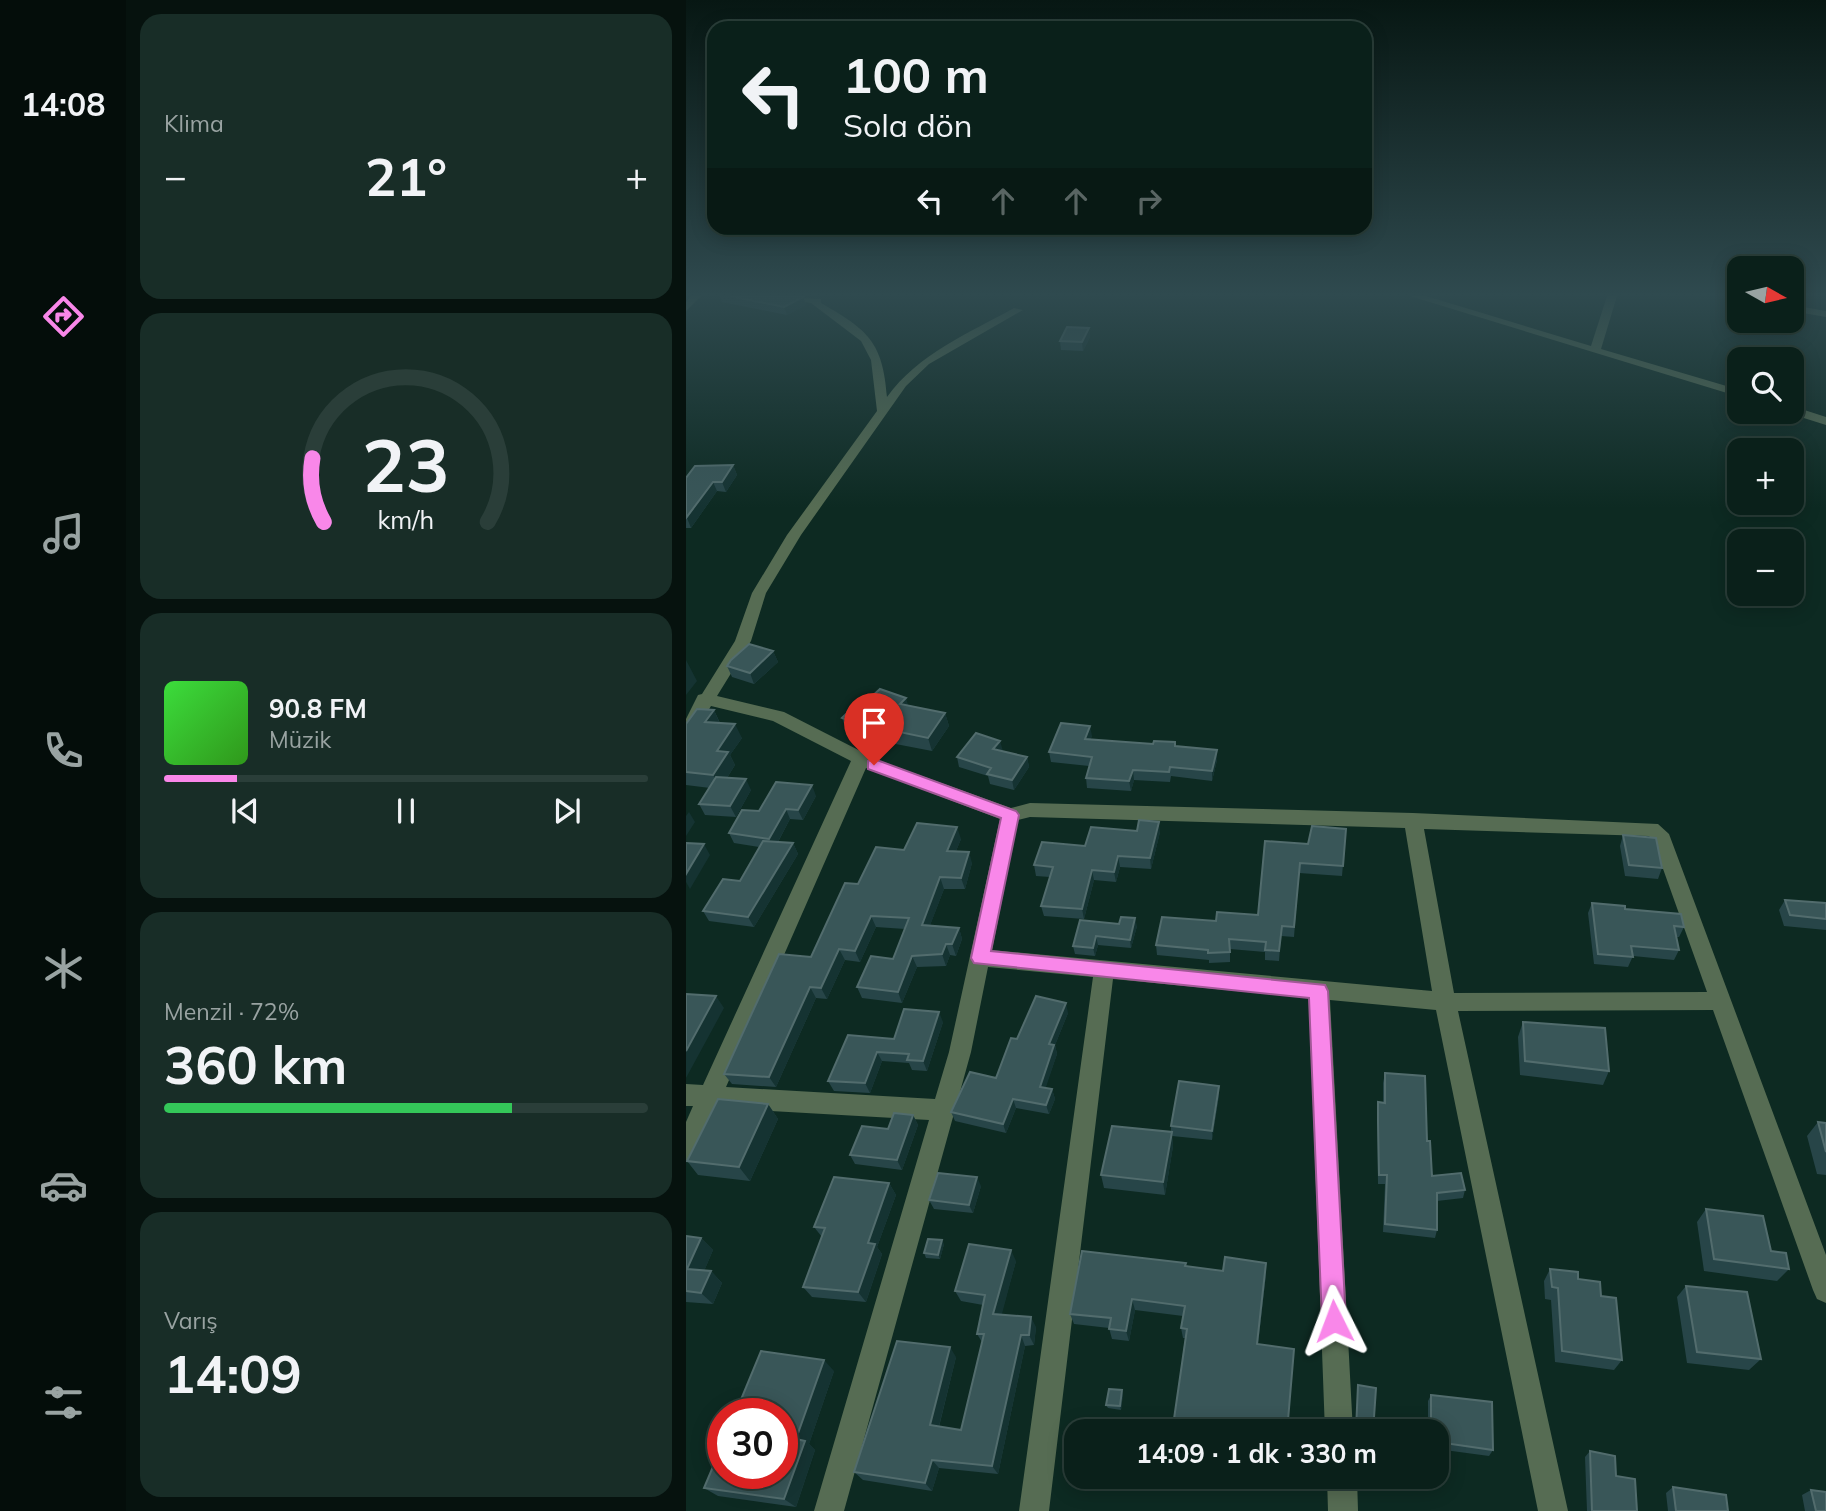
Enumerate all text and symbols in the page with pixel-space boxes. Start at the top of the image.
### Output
text: 100 m [843,44,989,105]
icon: left [728,49,819,140]
text: 14:08 [21,84,105,124]
text: Sola dön [843,105,973,145]
text: Klima [164,109,224,138]
text: 21° [365,144,447,209]
text: − [164,152,187,200]
text: + [625,152,648,200]
icon: left [911,182,949,220]
icon: ahead [984,182,1022,220]
icon: ahead [1057,182,1095,220]
icon: right [1130,182,1168,220]
north arrow [1727,256,1804,332]
map controls [1727,256,1804,606]
icon: directions [39,292,88,341]
button: search [1727,347,1804,424]
text: 23 [362,420,450,511]
button: + [1727,438,1804,515]
text: km/h [378,504,434,535]
icon: music [39,509,88,558]
button: − [1727,529,1804,606]
text: 90.8 FM [269,692,367,725]
pin [844,693,904,765]
icon: arrive [855,704,893,742]
text: Müzik [269,725,331,754]
icon: phone [39,726,88,775]
icon: previous [226,792,264,830]
icon: pause [387,792,425,830]
icon: next [548,792,586,830]
icon: climate [39,944,88,993]
text: Menzil · 72% [164,997,299,1026]
text: 360 km [164,1032,347,1097]
icon: car [39,1161,88,1210]
position arrow [1297,1284,1371,1358]
text: Varış [164,1306,218,1335]
text: 14:09 [164,1341,302,1406]
icon: filters [39,1378,88,1427]
speed limit sign: 30 [707,1398,798,1489]
text: 14:09 · 1 dk · 330 m [1136,1437,1377,1470]

